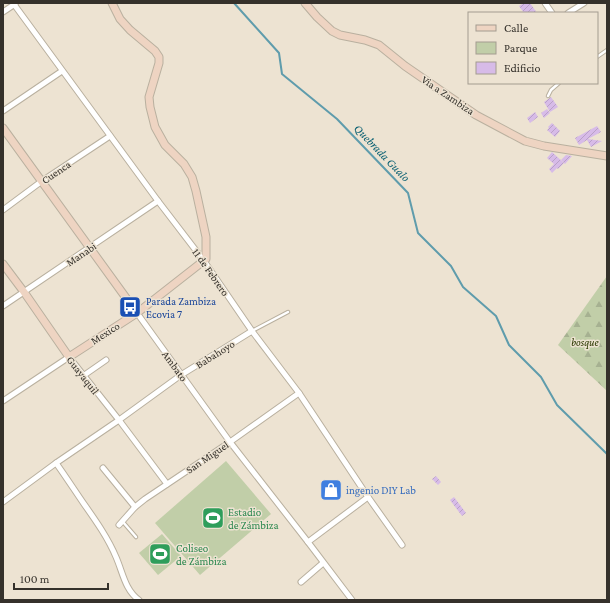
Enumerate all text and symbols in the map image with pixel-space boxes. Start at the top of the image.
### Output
legend [468,12,598,84]
text: Calle [504,21,528,35]
text: Parque [504,41,537,55]
text: Edificio [504,61,541,75]
street label: Via a Zambiza [419,73,477,117]
water label: Quebrada Gualo [351,121,413,185]
street label: Cuenca [39,158,73,186]
street label: Manabi [64,240,98,268]
street label: 11 de Febrero [190,246,232,299]
bus stop icon: Parada Zambiza Ecovia 7 [117,294,143,320]
place label: Parada Zambiza Ecovia 7 [146,295,216,320]
street label: Mexico [88,319,122,347]
park label: bosque [571,336,600,349]
street label: Babahoyo [193,337,238,371]
street label: Ambato [160,348,190,384]
street label: Guayaquil [64,354,102,397]
street label: San Miguel [183,438,231,477]
shop icon: ingenio DIY Lab [318,477,344,503]
place label: ingenio DIY Lab [346,484,416,497]
sports icon: Estadio de Zámbiza [200,505,226,531]
place label: Estadio de Zámbiza [228,506,279,531]
sports icon: Coliseo de Zámbiza [147,541,173,567]
place label: Coliseo de Zámbiza [176,542,227,567]
scale bar [14,565,108,591]
text: 100 m [20,572,50,586]

